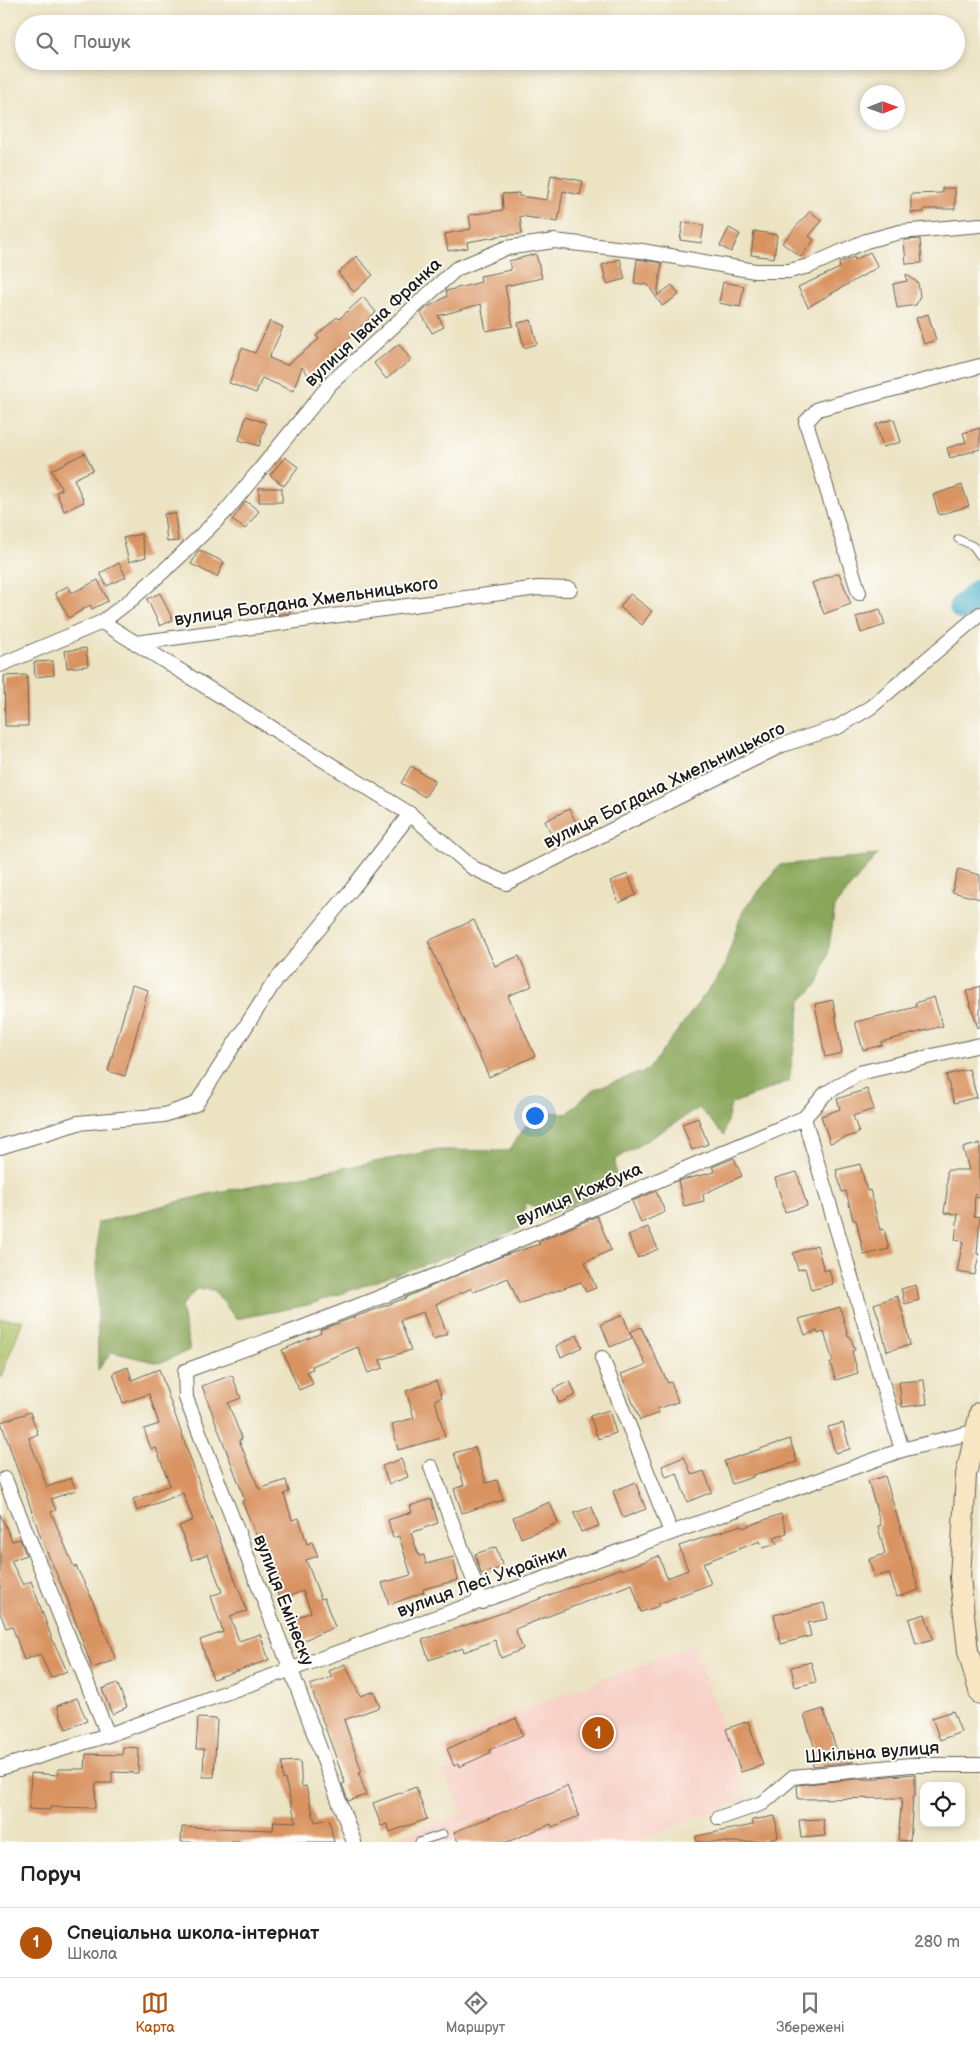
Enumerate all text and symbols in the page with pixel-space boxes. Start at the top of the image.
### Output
search box [15,15,965,70]
icon: search [33,29,61,57]
text: Пошук [73,31,131,54]
north arrow [860,85,905,130]
street label: вулиця Івана Франка [301,253,446,391]
street label: вулиця Богдана Хмельницького [173,573,439,630]
street label: вулиця Богдана Хмельницького [540,718,788,853]
your location [522,1103,548,1129]
street label: вулиця Кожбука [513,1158,646,1230]
street label: вулиця Емінеску [249,1532,318,1669]
street label: вулиця Лесі Українки [394,1541,570,1622]
pin: 1 [582,1714,614,1752]
street label: Шкільна вулиця [804,1737,940,1768]
map controls [920,1782,965,1827]
button: locate [920,1782,965,1827]
text: Поруч [20,1862,81,1887]
text: Спеціальна школа-інтернат [67,1922,319,1945]
text: 1 [33,1933,39,1952]
text: 280 m [914,1933,960,1952]
text: Школа [67,1945,117,1964]
tab: Карта [135,1989,175,2036]
tab: Маршрут [446,1989,505,2036]
tab: Збережені [776,1989,845,2036]

